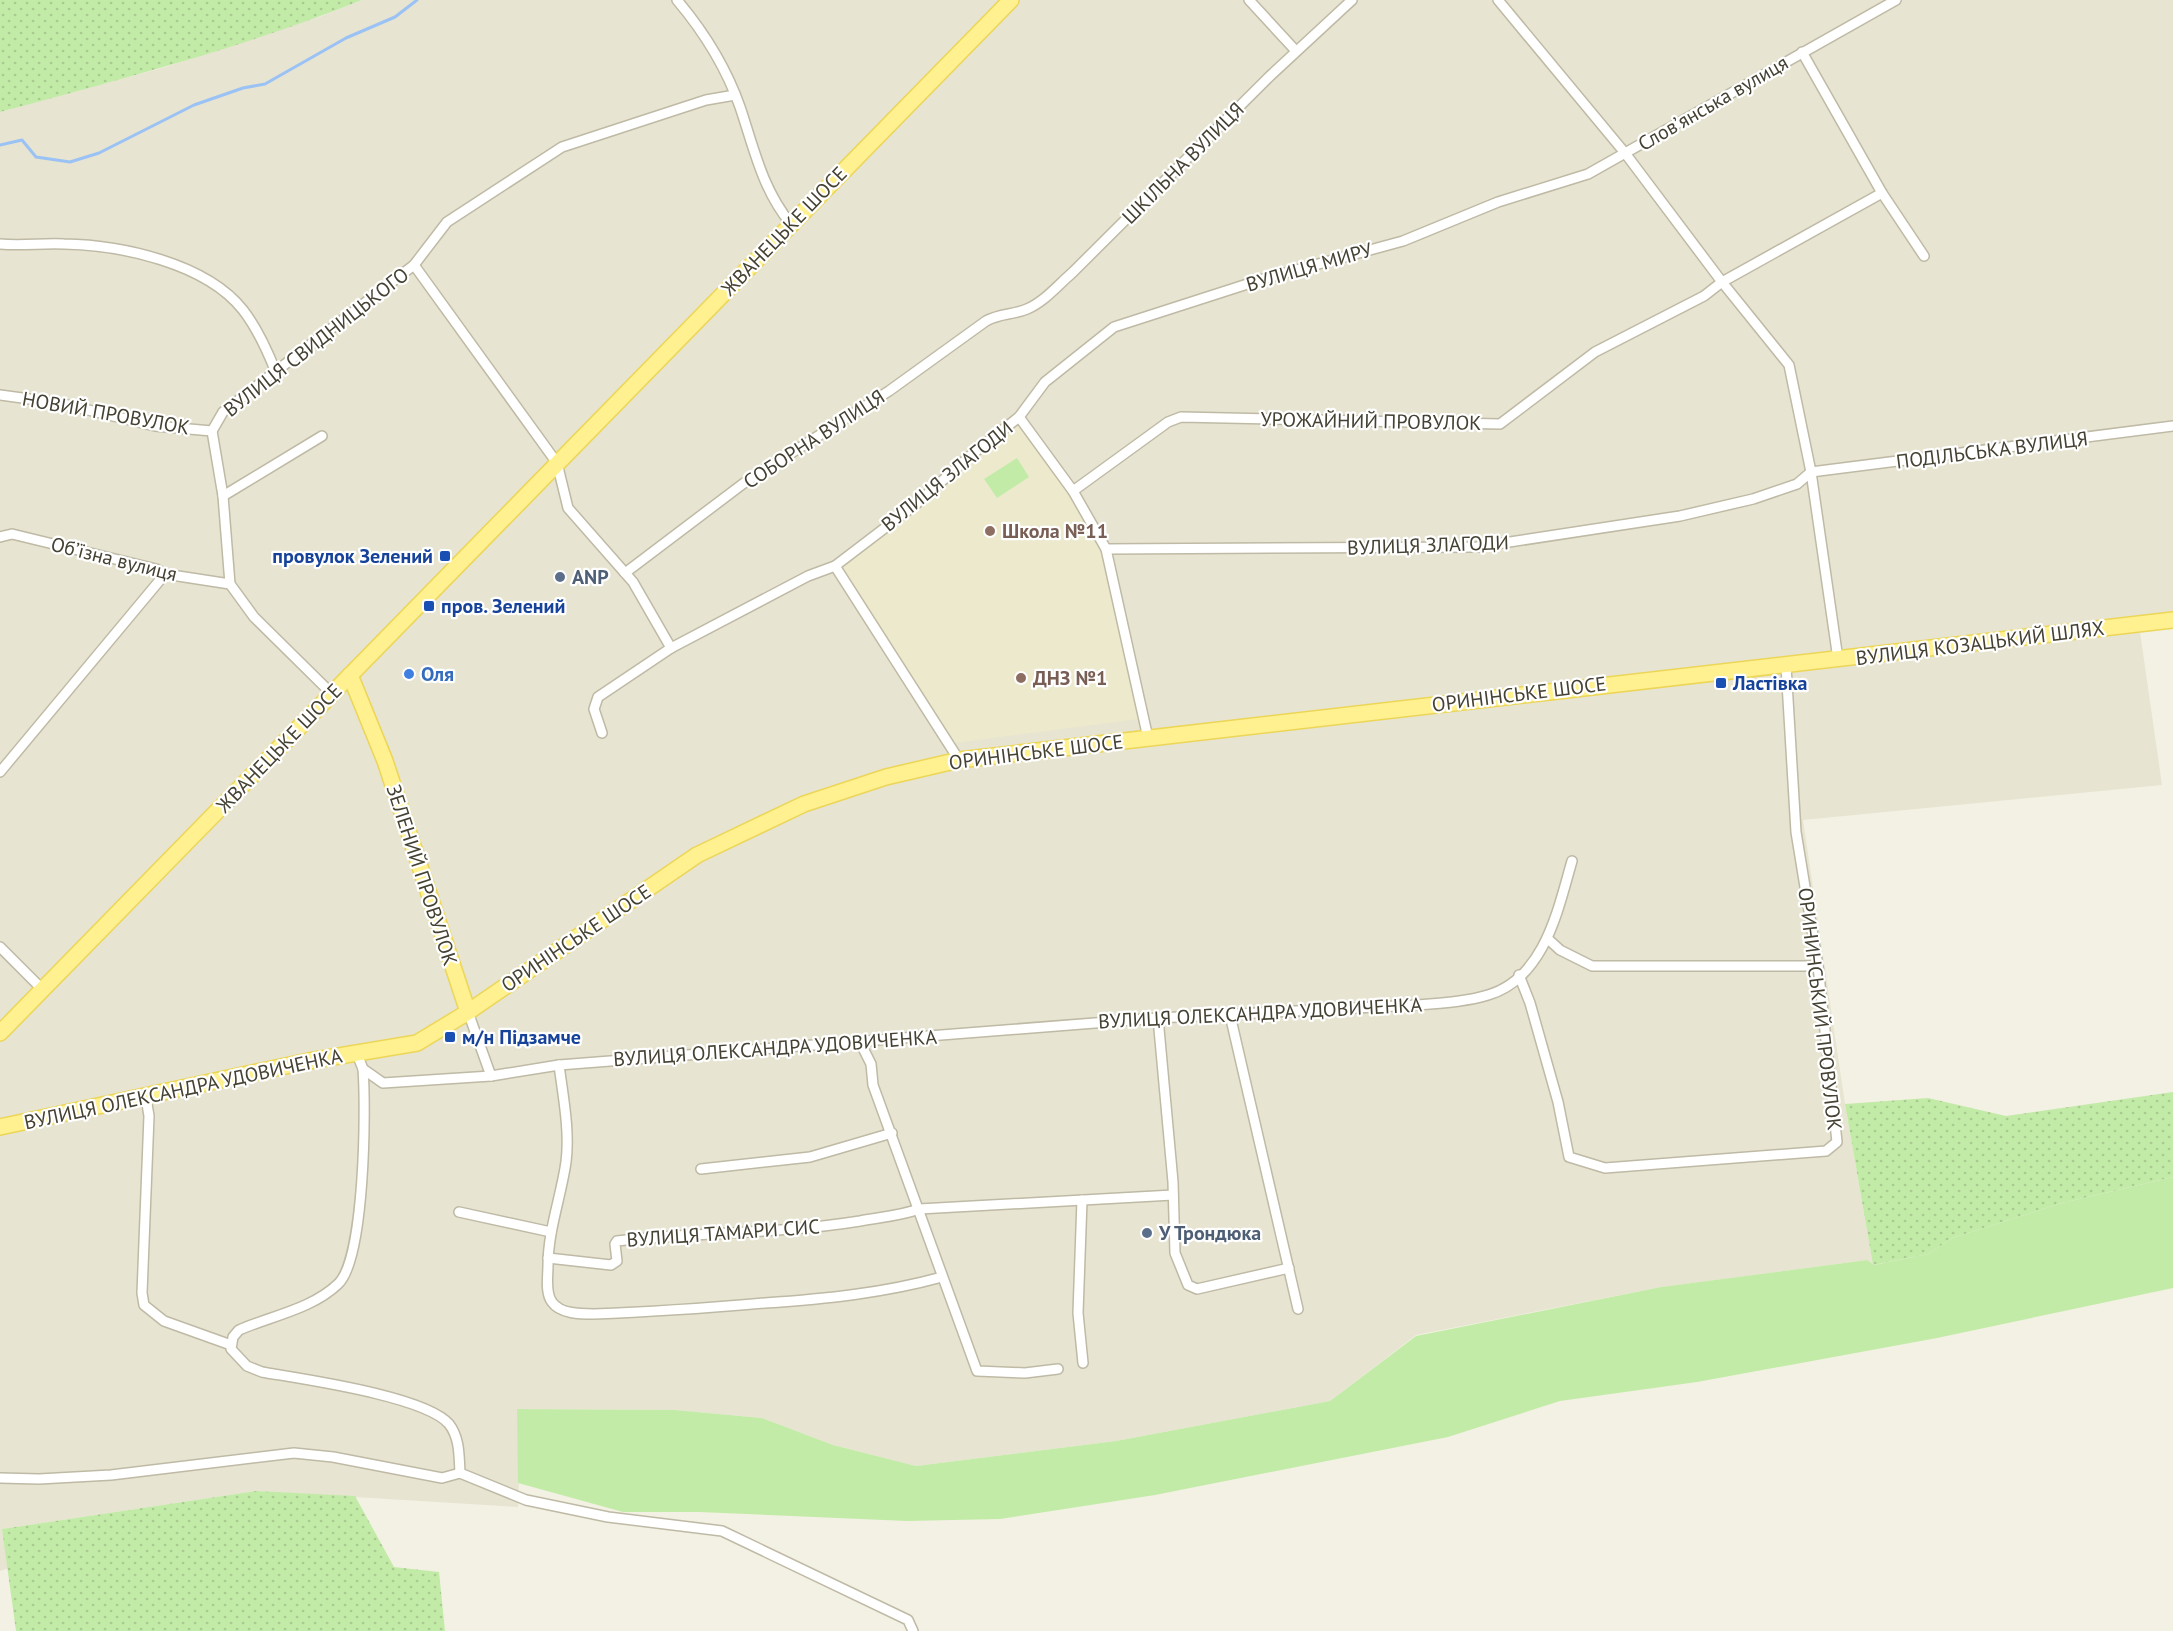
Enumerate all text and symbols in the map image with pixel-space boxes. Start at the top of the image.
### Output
street label: Словʼянська вулиця [1633,49,1793,157]
street label: ШКІЛЬНА ВУЛИЦЯ [1116,96,1250,230]
street label: ЖВАНЕЦЬКЕ ШОСЕ [715,161,852,302]
street label: ВУЛИЦЯ МИРУ [1243,236,1376,297]
street label: ВУЛИЦЯ СВИДНИЦЬКОГО [218,261,414,423]
street label: СОБОРНА ВУЛИЦЯ [738,384,890,494]
street label: НОВИЙ ПРОВУЛОК [20,385,192,441]
street label: УРОЖАЙНИЙ ПРОВУЛОК [1260,406,1482,436]
street label: ВУЛИЦЯ ЗЛАГОДИ [876,415,1018,537]
street label: ПОДІЛЬСЬКА ВУЛИЦЯ [1895,425,2089,475]
place label: Школа №11 [1002,518,1108,544]
marker: Школа №11 [983,524,997,538]
street label: ВУЛИЦЯ ЗЛАГОДИ [1347,529,1509,561]
street label: Обʼїзна вулиця [48,531,180,587]
place label: провулок Зелений [272,543,433,569]
marker: провулок Зелений [438,549,452,563]
place label: ANP [572,564,609,590]
marker: ANP [553,570,567,584]
place label: пров. Зелений [441,593,565,619]
marker: пров. Зелений [422,599,436,613]
street label: ВУЛИЦЯ КОЗАЦЬКИЙ ШЛЯХ [1854,615,2106,671]
place label: Оля [421,661,454,687]
place label: ДНЗ №1 [1033,665,1107,691]
marker: Оля [402,667,416,681]
street label: ОРИНІНСЬКЕ ШОСЕ [1430,670,1608,718]
place label: Ластівка [1732,670,1808,696]
marker: ДНЗ №1 [1014,671,1028,685]
marker: Ластівка [1714,676,1728,690]
street label: ЖВАНЕЦЬКЕ ШОСЕ [210,678,347,819]
street label: ОРИНІНСЬКЕ ШОСЕ [947,728,1125,776]
street label: ЗЕЛЕНИЙ ПРОВУЛОК [380,781,464,969]
street label: ОРИНІНСЬКЕ ШОСЕ [496,878,656,998]
street label: ОРИНИНСЬКИЙ ПРОВУЛОК [1792,886,1848,1132]
street label: ВУЛИЦЯ ОЛЕКСАНДРА УДОВИЧЕНКА [1097,992,1423,1034]
place label: м/н Підзамче [462,1024,581,1050]
street label: ВУЛИЦЯ ОЛЕКСАНДРА УДОВИЧЕНКА [612,1024,938,1072]
marker: м/н Підзамче [443,1030,457,1044]
street label: ВУЛИЦЯ ОЛЕКСАНДРА УДОВИЧЕНКА [22,1042,345,1135]
street label: ВУЛИЦЯ ТАМАРИ СИС [625,1213,821,1253]
place label: У Трондюка [1158,1220,1261,1246]
marker: У Трондюка [1140,1226,1154,1240]

